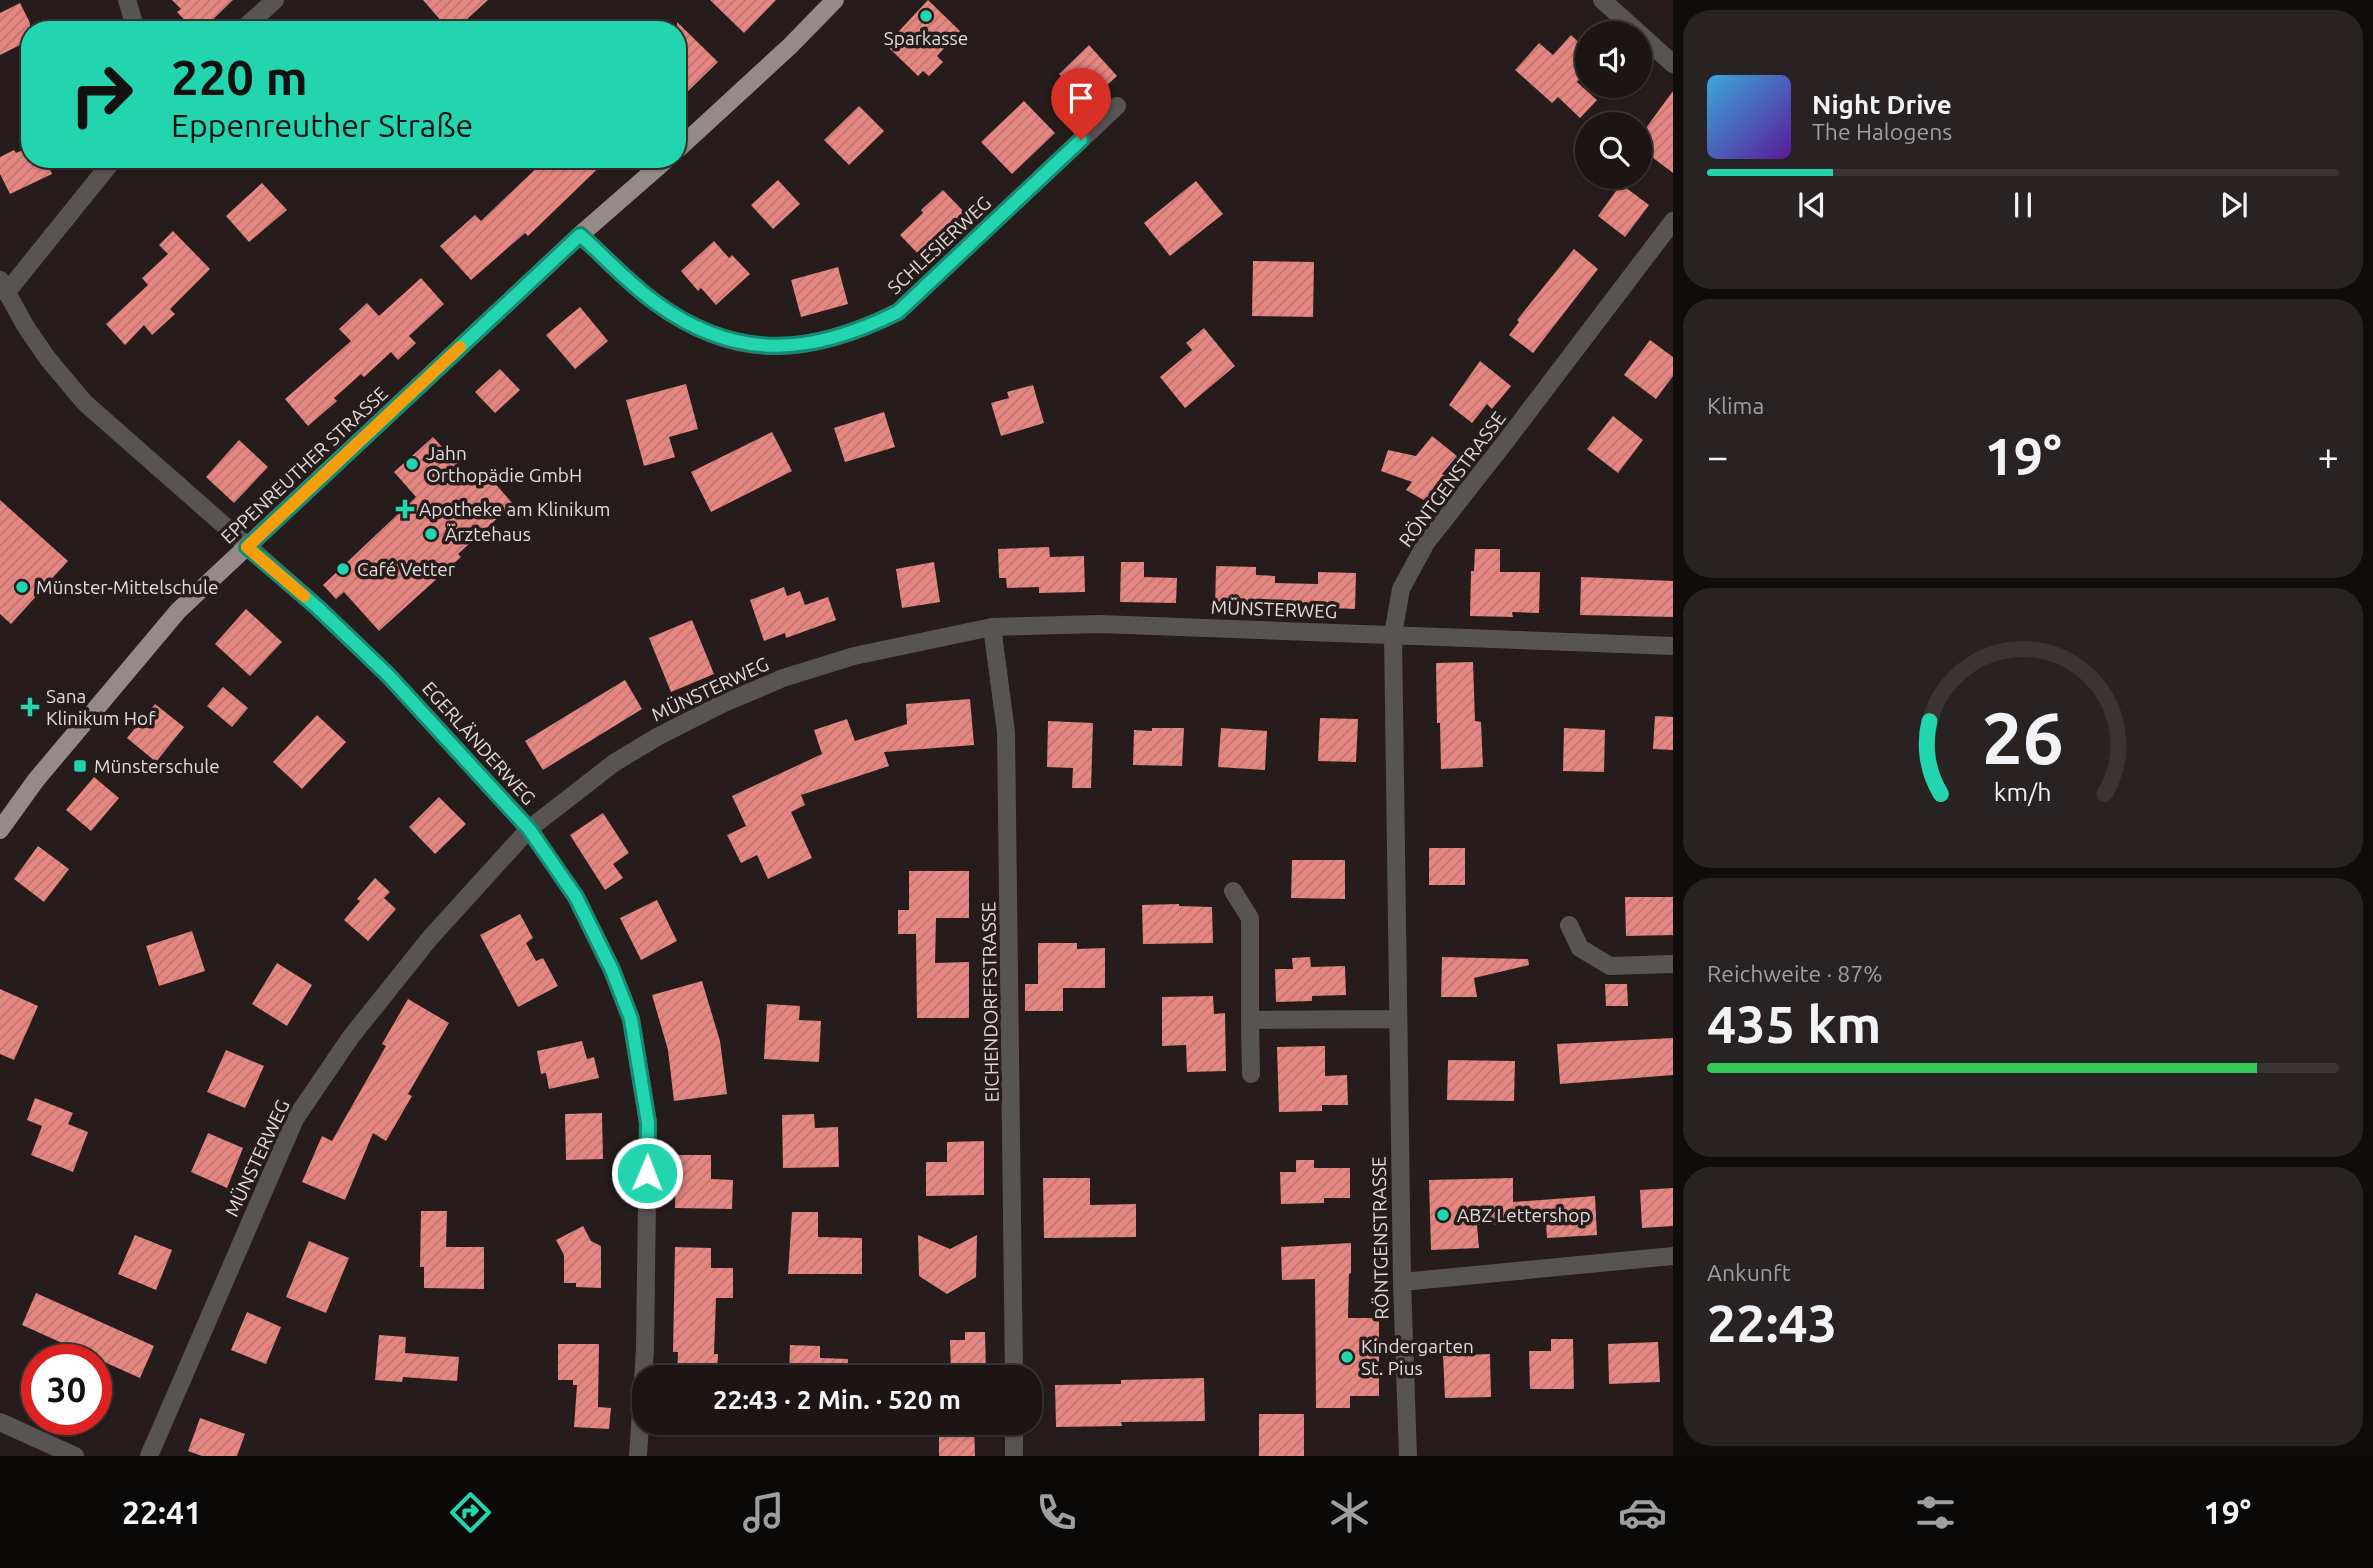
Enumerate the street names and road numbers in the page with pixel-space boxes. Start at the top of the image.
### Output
street label: SCHLESIERWEG [883,192,995,298]
street label: EPPENREUTHER STRASSE [216,382,392,548]
street label: RÖNTGENSTRASSE [1394,407,1510,551]
street label: MÜNSTERWEG [1210,596,1338,622]
street label: MÜNSTERWEG [648,652,772,726]
street label: EGERLÄNDERWEG [418,677,540,809]
street label: EICHENDORFFSTRASSE [977,901,1003,1103]
street label: MÜNSTERWEG [220,1096,294,1220]
street label: RÖNTGENSTRASSE [1368,1156,1392,1320]

